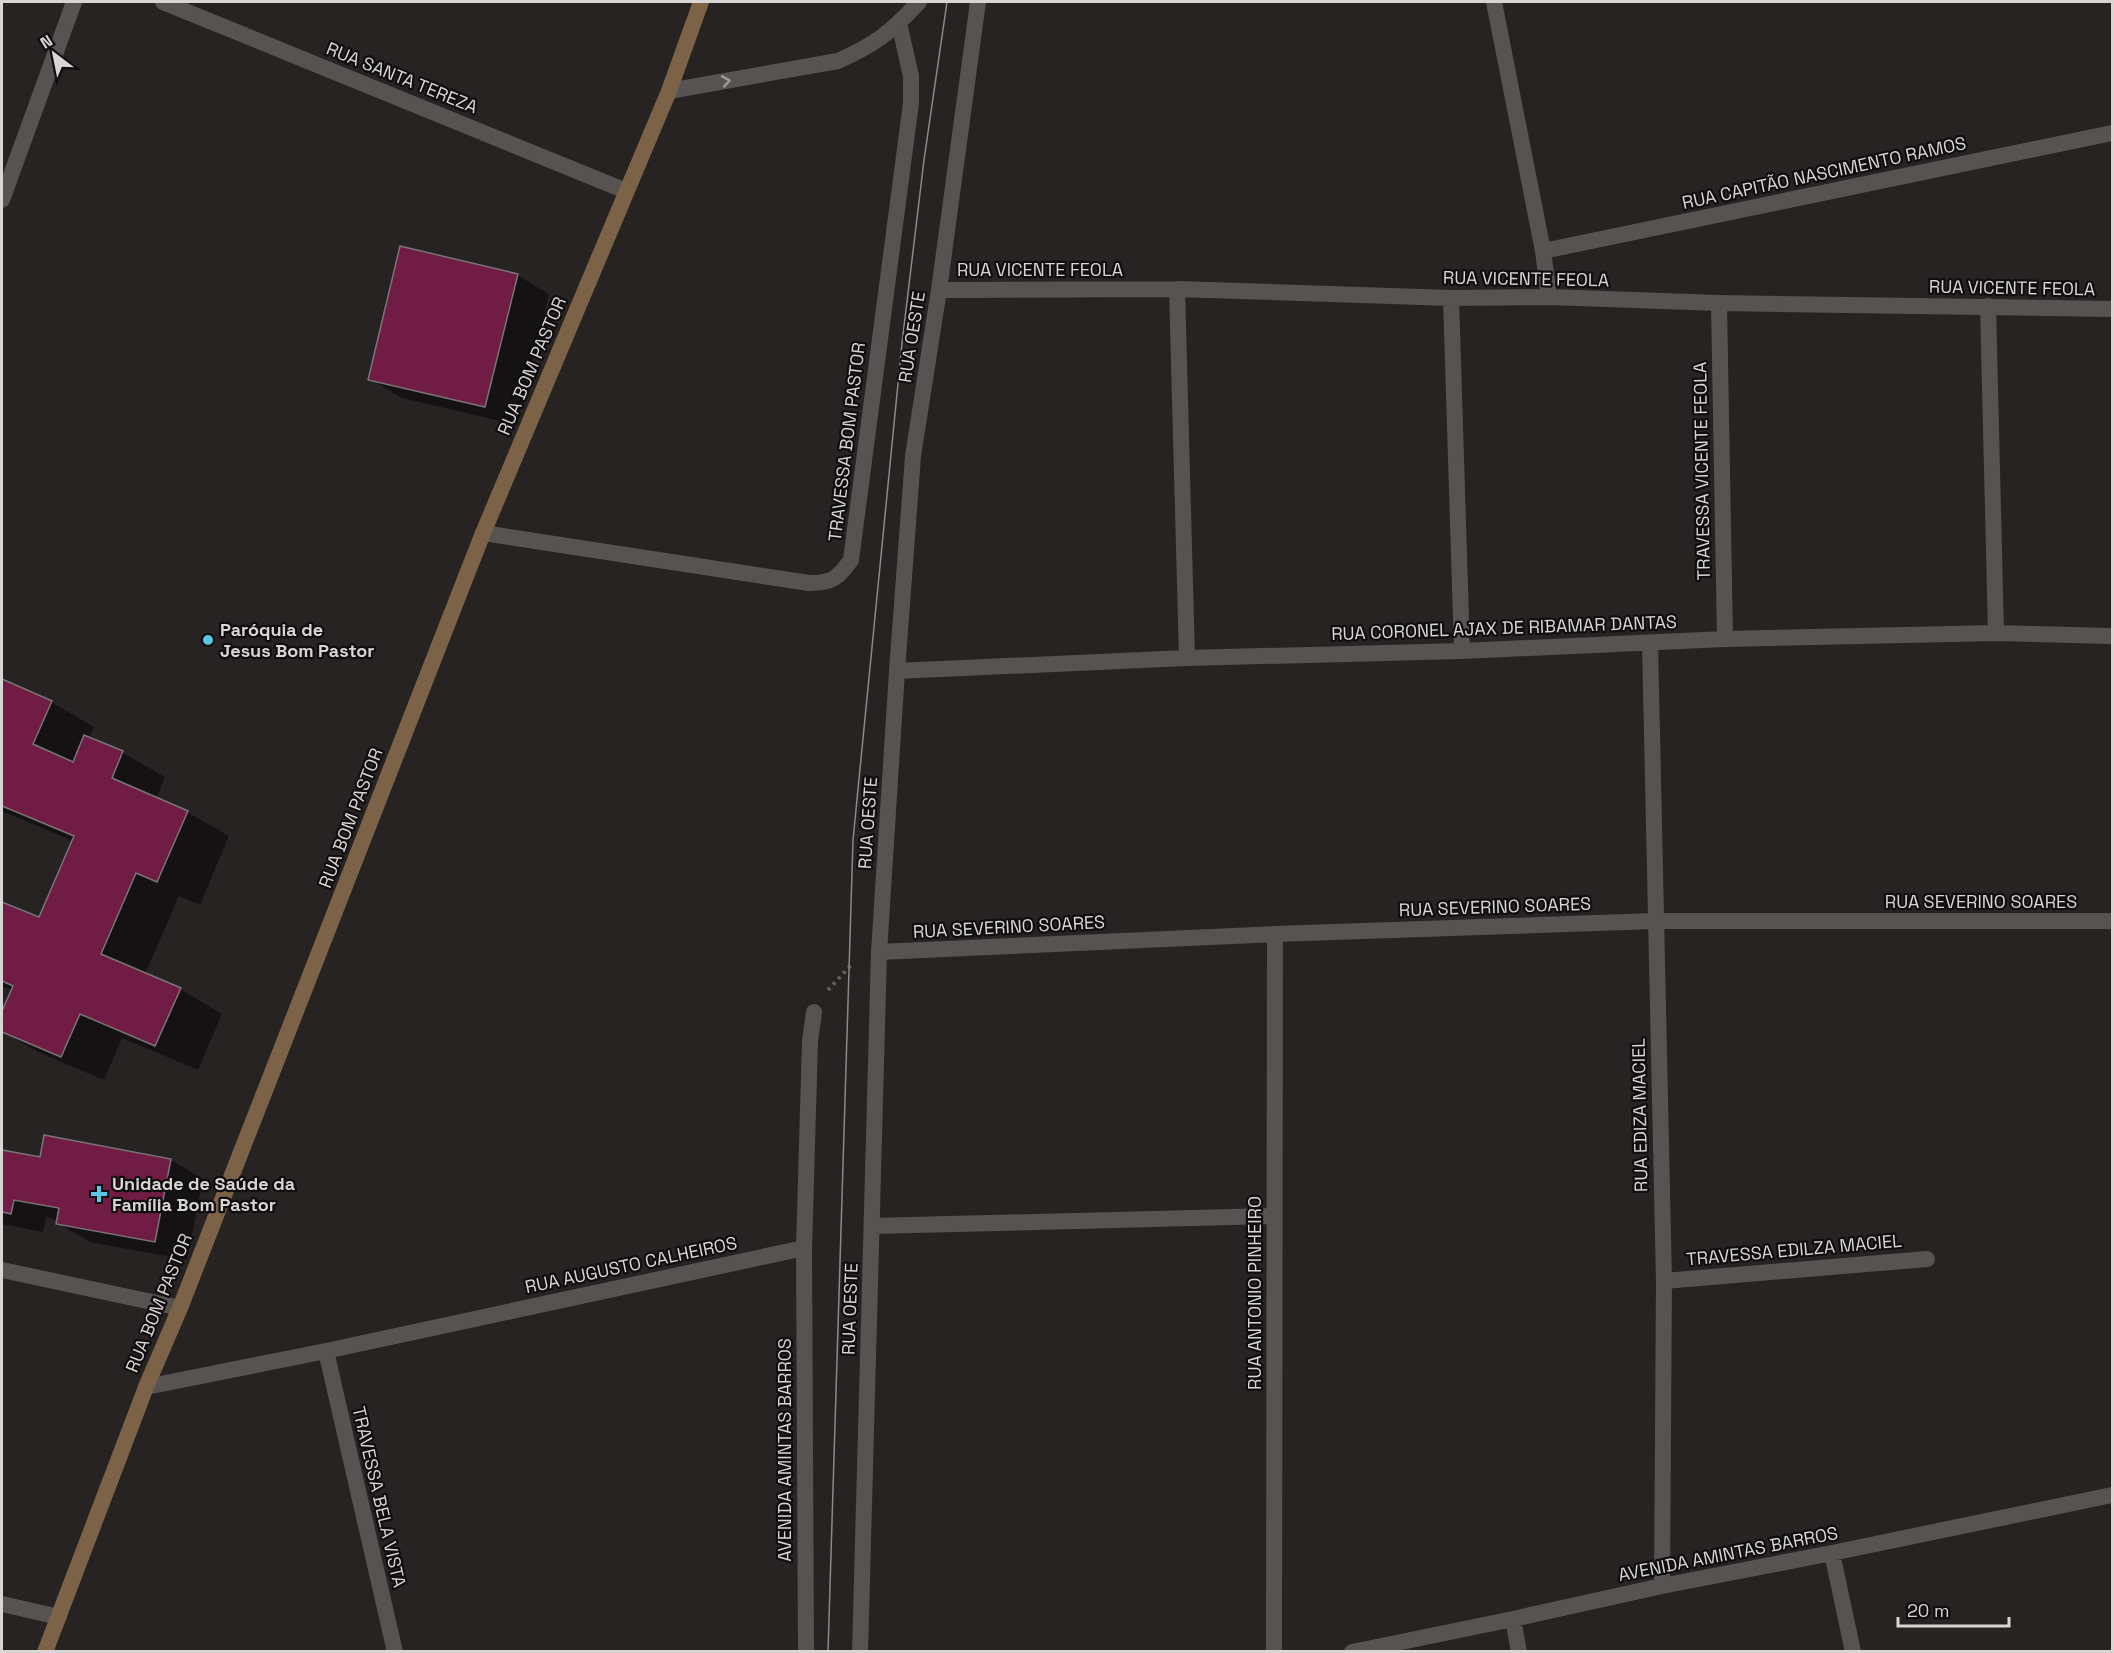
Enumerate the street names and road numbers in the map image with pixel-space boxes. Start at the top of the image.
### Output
street label: RUA SANTA TEREZA [323,37,481,118]
street label: RUA CAPITÃO NASCIMENTO RAMOS [1680,131,1968,214]
street label: RUA VICENTE FEOLA [957,258,1123,281]
street label: RUA VICENTE FEOLA [1443,266,1609,291]
street label: RUA VICENTE FEOLA [1929,275,2095,300]
street label: RUA OESTE [893,290,930,384]
street label: RUA BOM PASTOR [492,293,571,438]
street label: TRAVESSA BOM PASTOR [823,341,870,543]
street label: TRAVESSA VICENTE FEOLA [1688,361,1715,581]
street label: RUA CORONEL AJAX DE RIBAMAR DANTAS [1331,610,1677,645]
street label: RUA BOM PASTOR [313,745,388,891]
street label: RUA OESTE [853,776,882,870]
street label: RUA SEVERINO SOARES [1885,890,2077,913]
street label: RUA SEVERINO SOARES [1398,892,1592,921]
street label: RUA SEVERINO SOARES [912,910,1106,943]
street label: RUA EDIZA MACIEL [1627,1038,1652,1192]
street label: RUA ANTONIO PINHEIRO [1243,1196,1266,1390]
street label: TRAVESSA EDILZA MACIEL [1685,1229,1903,1270]
street label: RUA BOM PASTOR [120,1230,197,1376]
street label: RUA AUGUSTO CALHEIROS [523,1231,739,1298]
street label: RUA OESTE [836,1262,863,1355]
street label: AVENIDA AMINTAS BARROS [773,1338,796,1562]
street label: TRAVESSA BELA VISTA [347,1404,412,1590]
street label: AVENIDA AMINTAS BARROS [1616,1521,1840,1586]

